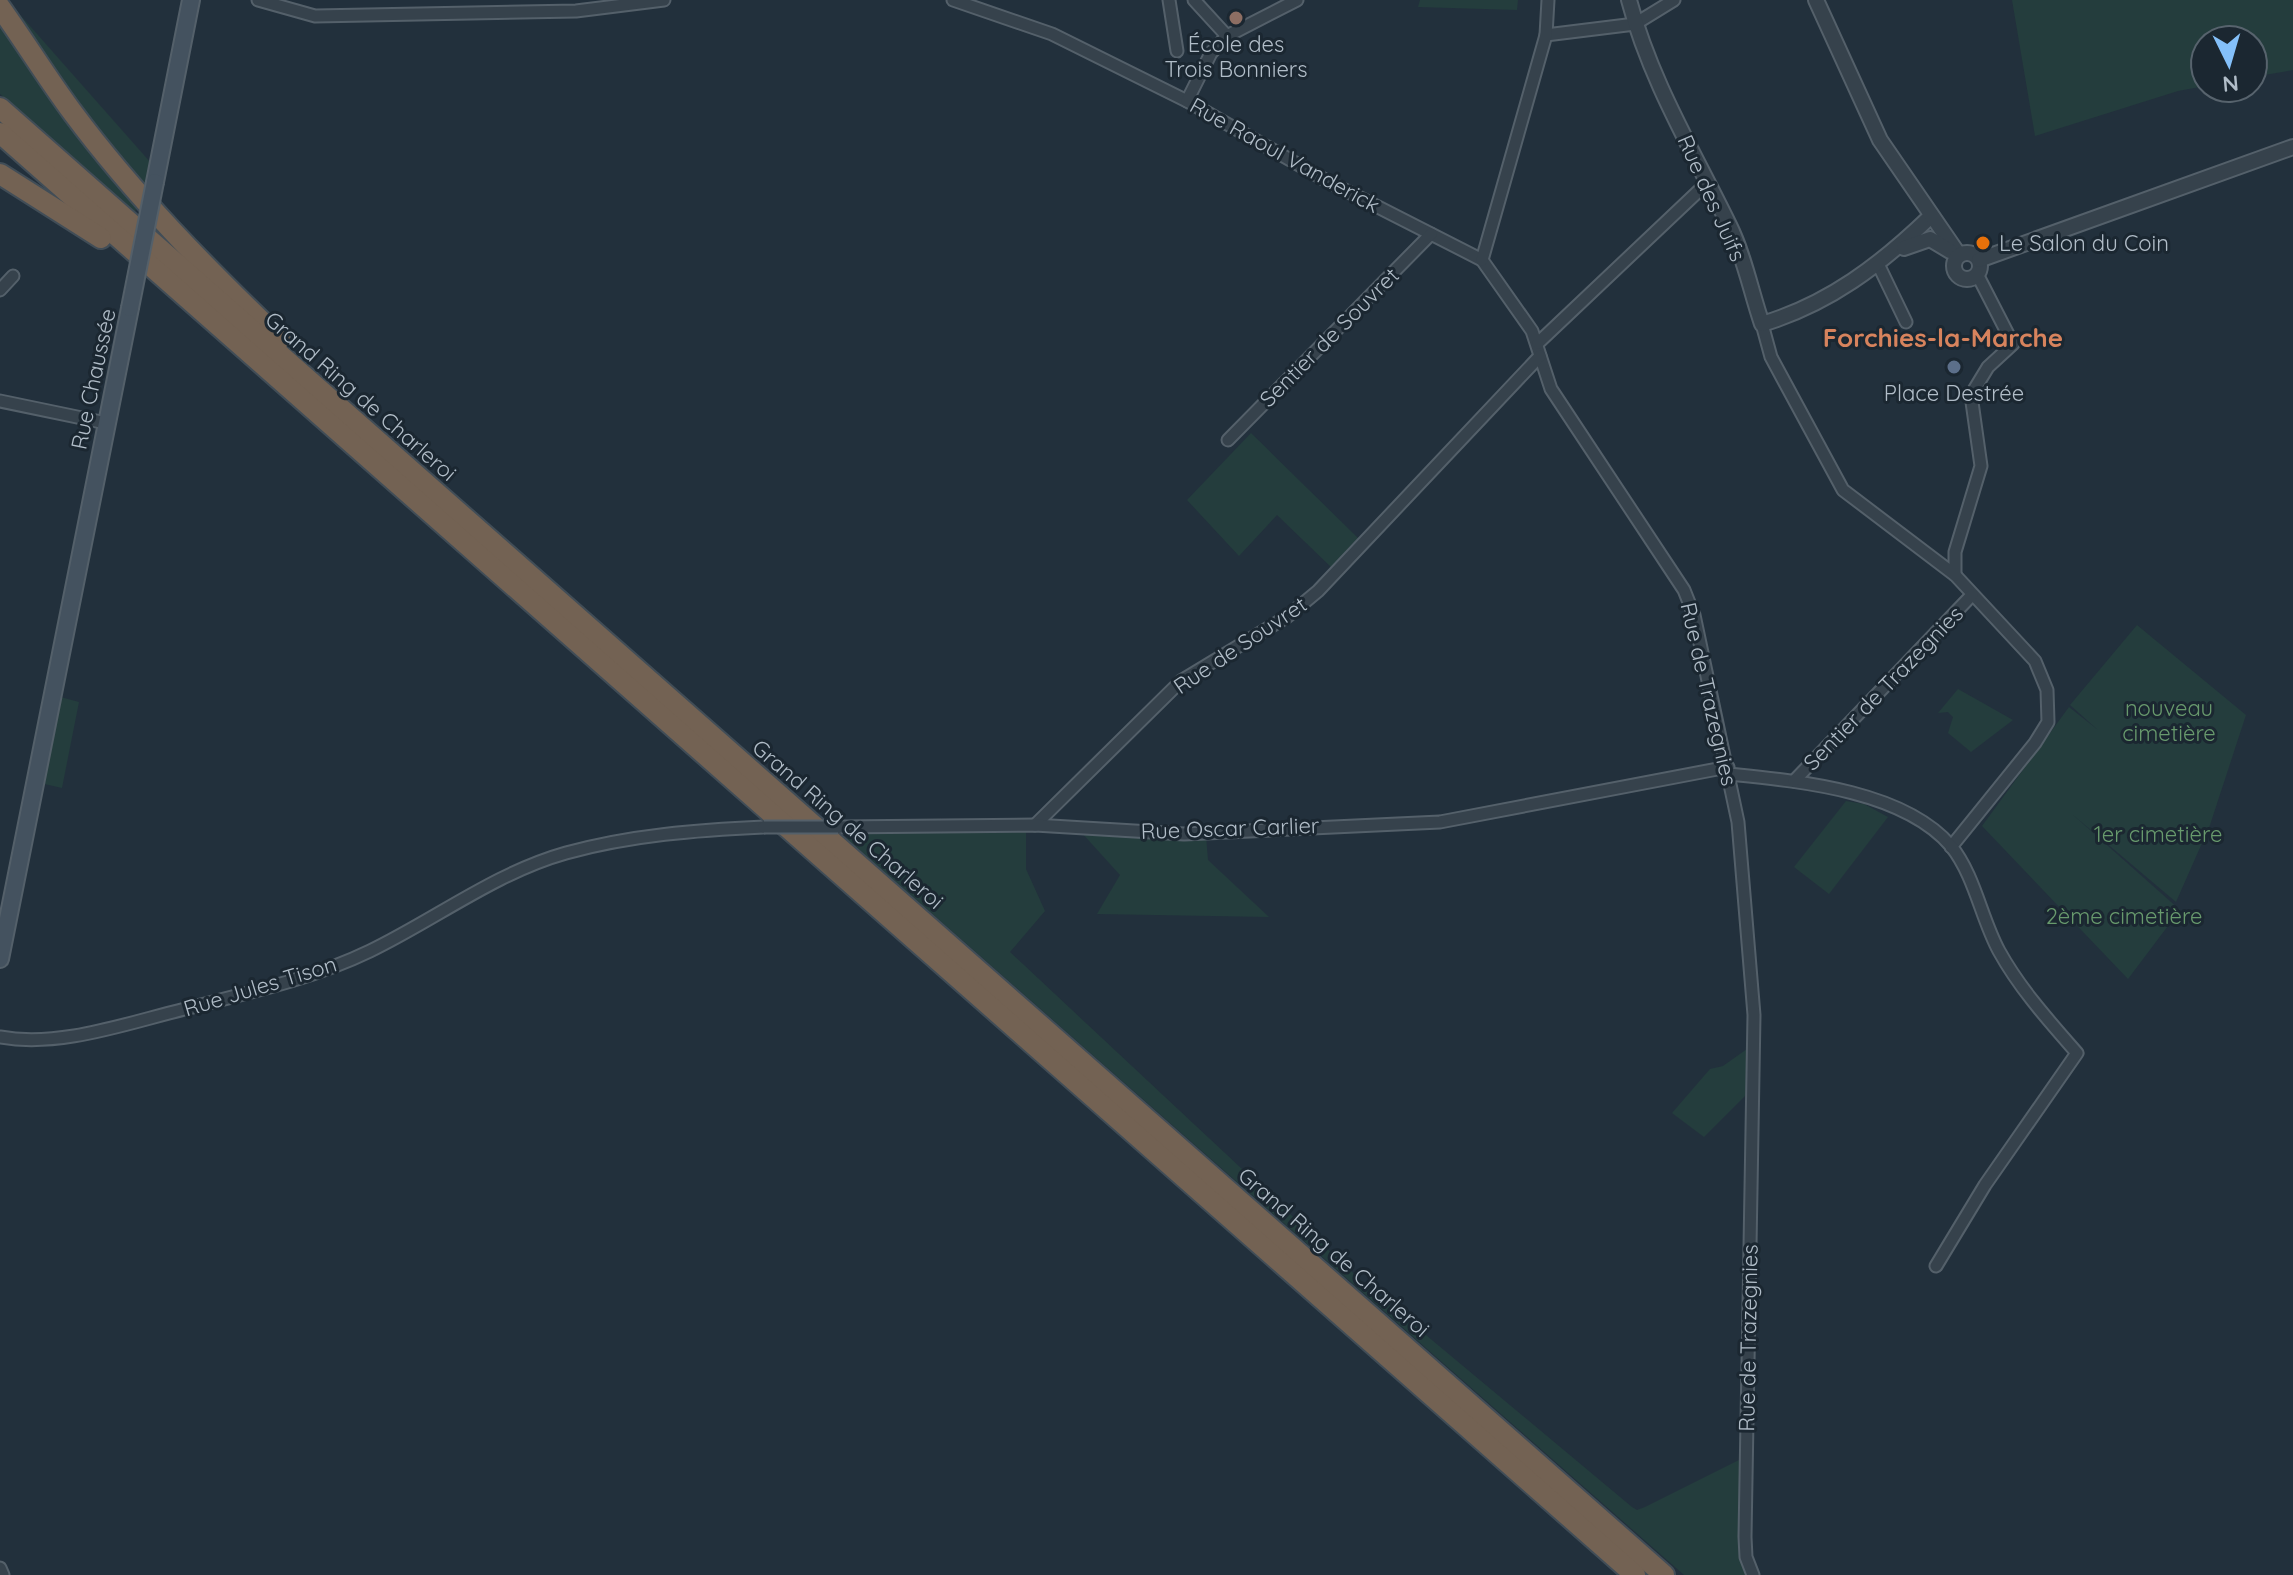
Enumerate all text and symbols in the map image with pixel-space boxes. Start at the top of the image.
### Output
marker: École des Trois Bonniers [1227,9,1245,27]
north arrow [2189,24,2269,104]
place label: École des Trois Bonniers [1164,30,1308,83]
text: N [2221,69,2240,99]
street label: Rue Raoul Vanderick [1185,91,1385,219]
street label: Rue des Juifs [1672,130,1752,266]
place label: Le Salon du Coin [1999,229,2169,257]
marker: Le Salon du Coin [1974,234,1992,252]
street label: Sentier de Souvret [1253,261,1405,413]
street label: Grand Ring de Charleroi [260,305,462,487]
street label: Rue Chaussée [64,306,122,452]
district label: Forchies-la-Marche [1823,321,2063,354]
marker: Place Destrée [1945,358,1963,376]
place label: Place Destrée [1884,379,2024,407]
street label: Rue de Souvret [1168,590,1312,700]
street label: Rue de Trazegnies [1674,600,1744,788]
street label: Sentier de Trazegnies [1797,600,1969,776]
park label: nouveau cimetière [2122,694,2216,747]
street label: Grand Ring de Charleroi [747,733,949,915]
street label: Rue Oscar Carlier [1140,811,1320,845]
park label: 1er cimetière [2094,820,2222,848]
park label: 2ème cimetière [2046,902,2202,930]
street label: Rue Jules Tison [180,949,340,1023]
street label: Grand Ring de Charleroi [1233,1161,1435,1343]
street label: Rue de Trazegnies [1732,1244,1764,1432]

